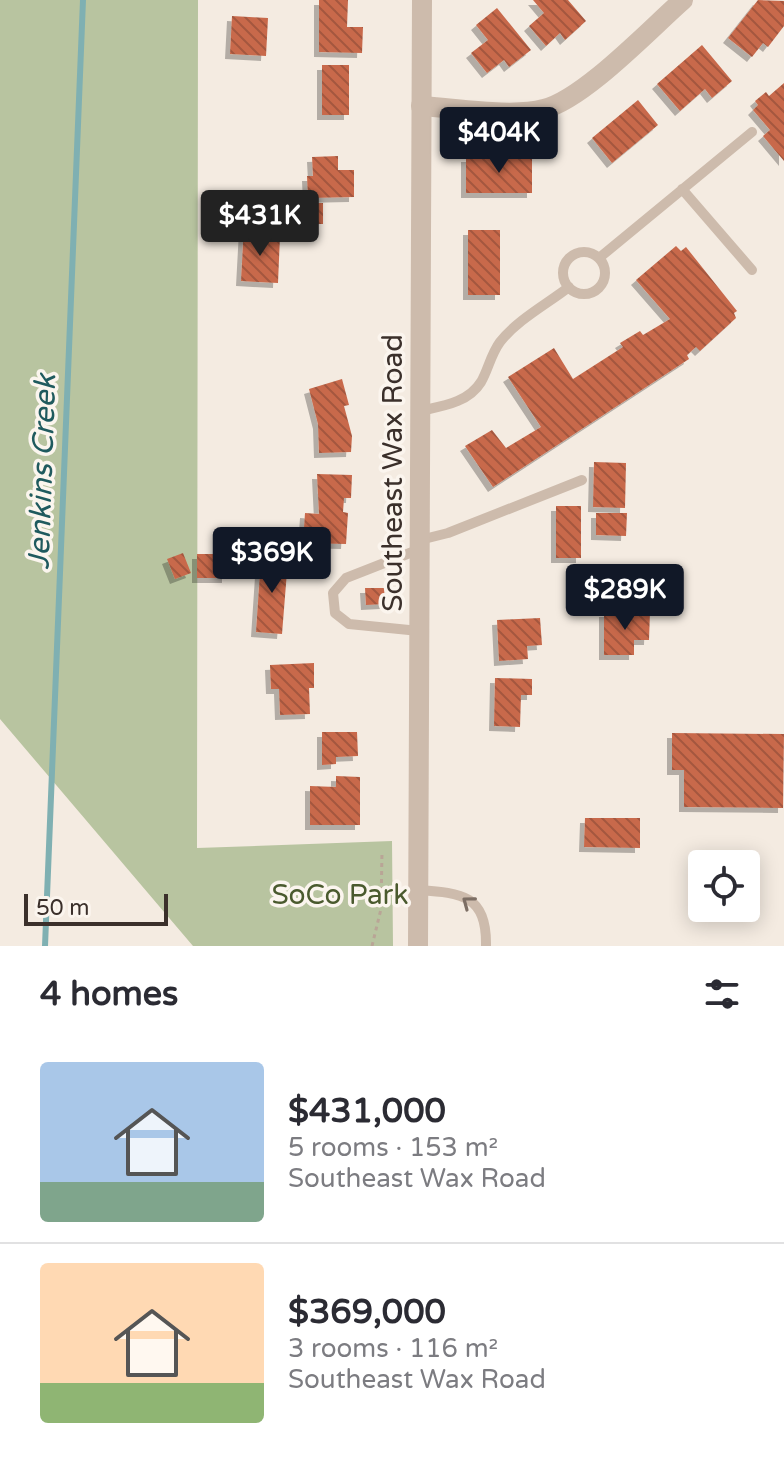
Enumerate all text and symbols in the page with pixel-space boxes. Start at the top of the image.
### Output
pin: $404K [443,107,555,175]
text: $404K [458,117,540,148]
pin: $431K [204,190,316,258]
text: $431K [219,200,301,231]
street label: Southeast Wax Road [376,334,410,612]
water label: Jenkins Creek [21,371,64,570]
pin: $369K [216,527,328,595]
text: $369K [231,537,313,568]
pin: $289K [569,564,681,632]
text: $289K [584,574,666,605]
map controls [688,850,760,922]
button: locate [688,850,760,922]
park label: SoCo Park [271,878,409,912]
scale bar [24,890,168,926]
text: 50 m [36,895,90,921]
one-way arrow [462,897,476,911]
icon: filters [700,972,744,1016]
text: 4 homes [40,974,178,1015]
text: $431,000 [288,1091,446,1132]
icon: home [104,1094,200,1190]
text: 5 rooms · 153 m² [288,1132,498,1163]
text: Southeast Wax Road [288,1163,546,1194]
text: $369,000 [288,1292,446,1333]
icon: home [104,1295,200,1391]
text: 3 rooms · 116 m² [288,1333,498,1364]
text: Southeast Wax Road [288,1364,546,1395]

